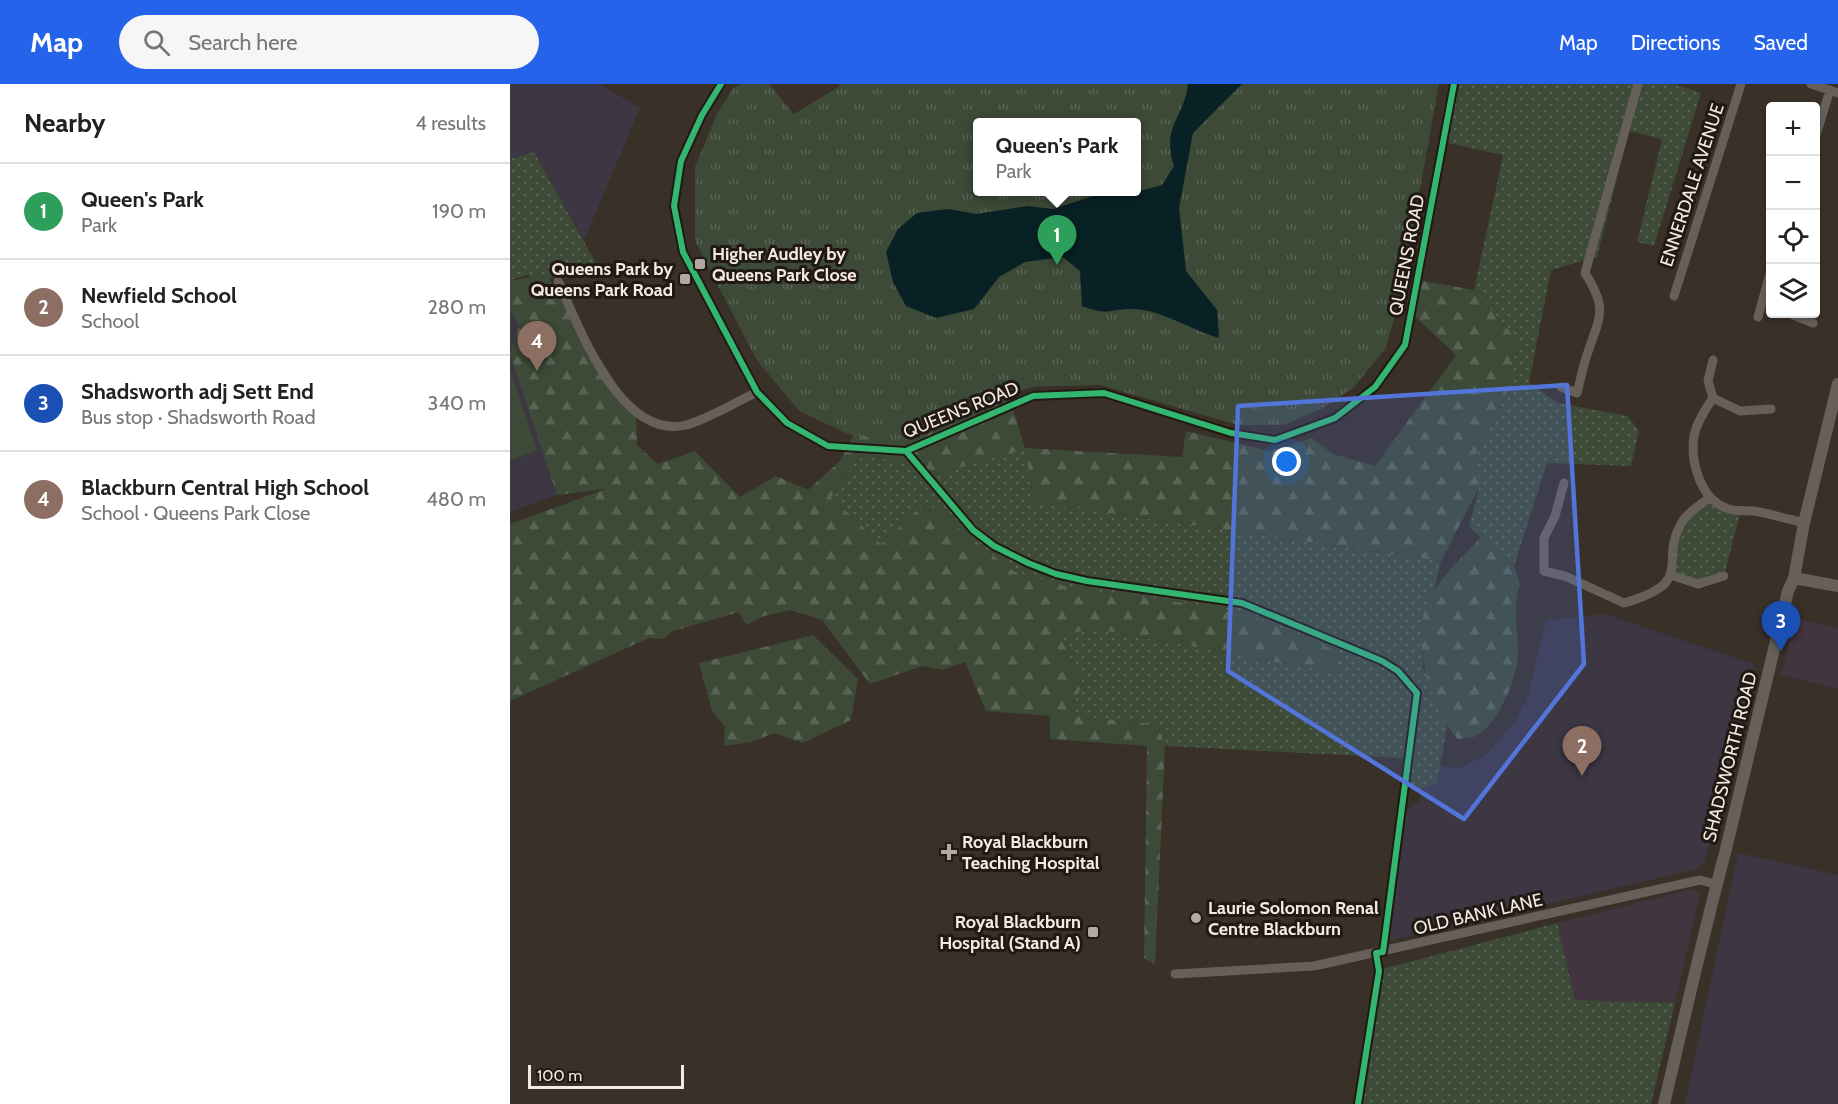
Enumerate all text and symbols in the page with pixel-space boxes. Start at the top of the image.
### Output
search box [119,15,539,69]
text: Map [30,25,83,59]
icon: search [140,26,173,59]
text: Search here [188,29,297,56]
text: Map [1559,30,1598,55]
text: Directions [1631,30,1720,55]
text: Saved [1753,30,1808,55]
street label: ENNERDALE AVENUE [1655,101,1729,269]
map controls [1766,102,1820,318]
button: + [1766,102,1820,156]
text: Nearby [24,107,105,139]
text: 4 results [415,111,486,135]
popup [973,118,1141,196]
text: Queen's Park [996,132,1118,159]
button: − [1766,156,1820,210]
text: Park [996,159,1032,183]
text: Queen's Park [81,186,204,213]
street label: QUEENS ROAD [1384,193,1430,317]
text: 1 [40,199,47,223]
text: 190 m [432,199,486,223]
button: locate [1766,210,1820,264]
text: Park [81,213,117,237]
pin: 1 [1038,216,1076,265]
place label: Higher Audley by Queens Park Close [712,243,857,286]
marker: Higher Audley by Queens Park Close [693,257,707,271]
place label: Queens Park by Queens Park Road [531,258,673,301]
button: layers [1766,264,1820,318]
marker: Queens Park by Queens Park Road [678,272,692,286]
text: Newfield School [81,282,237,309]
text: 2 [38,295,49,319]
text: 280 m [427,295,486,319]
text: School [81,309,139,333]
pin: 4 [518,322,556,371]
street label: QUEENS ROAD [900,377,1022,443]
text: Shadsworth adj Sett End [81,378,314,405]
text: 3 [38,391,49,415]
text: 340 m [428,391,486,415]
text: Bus stop · Shadsworth Road [81,405,316,429]
your location [1272,447,1301,476]
text: Blackburn Central High School [81,474,369,501]
text: 4 [37,487,50,511]
text: 480 m [426,487,486,511]
text: School · Queens Park Close [81,501,310,525]
pin: 3 [1762,602,1800,651]
street label: SHADSWORTH ROAD [1698,670,1762,844]
pin: 2 [1562,726,1602,776]
place label: Royal Blackburn Teaching Hospital [962,831,1100,874]
marker: Royal Blackburn Teaching Hospital [940,843,958,861]
street label: OLD BANK LANE [1411,888,1545,940]
place label: Laurie Solomon Renal Centre Blackburn [1208,897,1379,940]
place label: Royal Blackburn Hospital (Stand A) [939,911,1081,954]
marker: Laurie Solomon Renal Centre Blackburn [1189,911,1203,925]
marker: Royal Blackburn Hospital (Stand A) [1086,925,1100,939]
scale bar [528,1062,684,1090]
text: 100 m [537,1066,582,1085]

